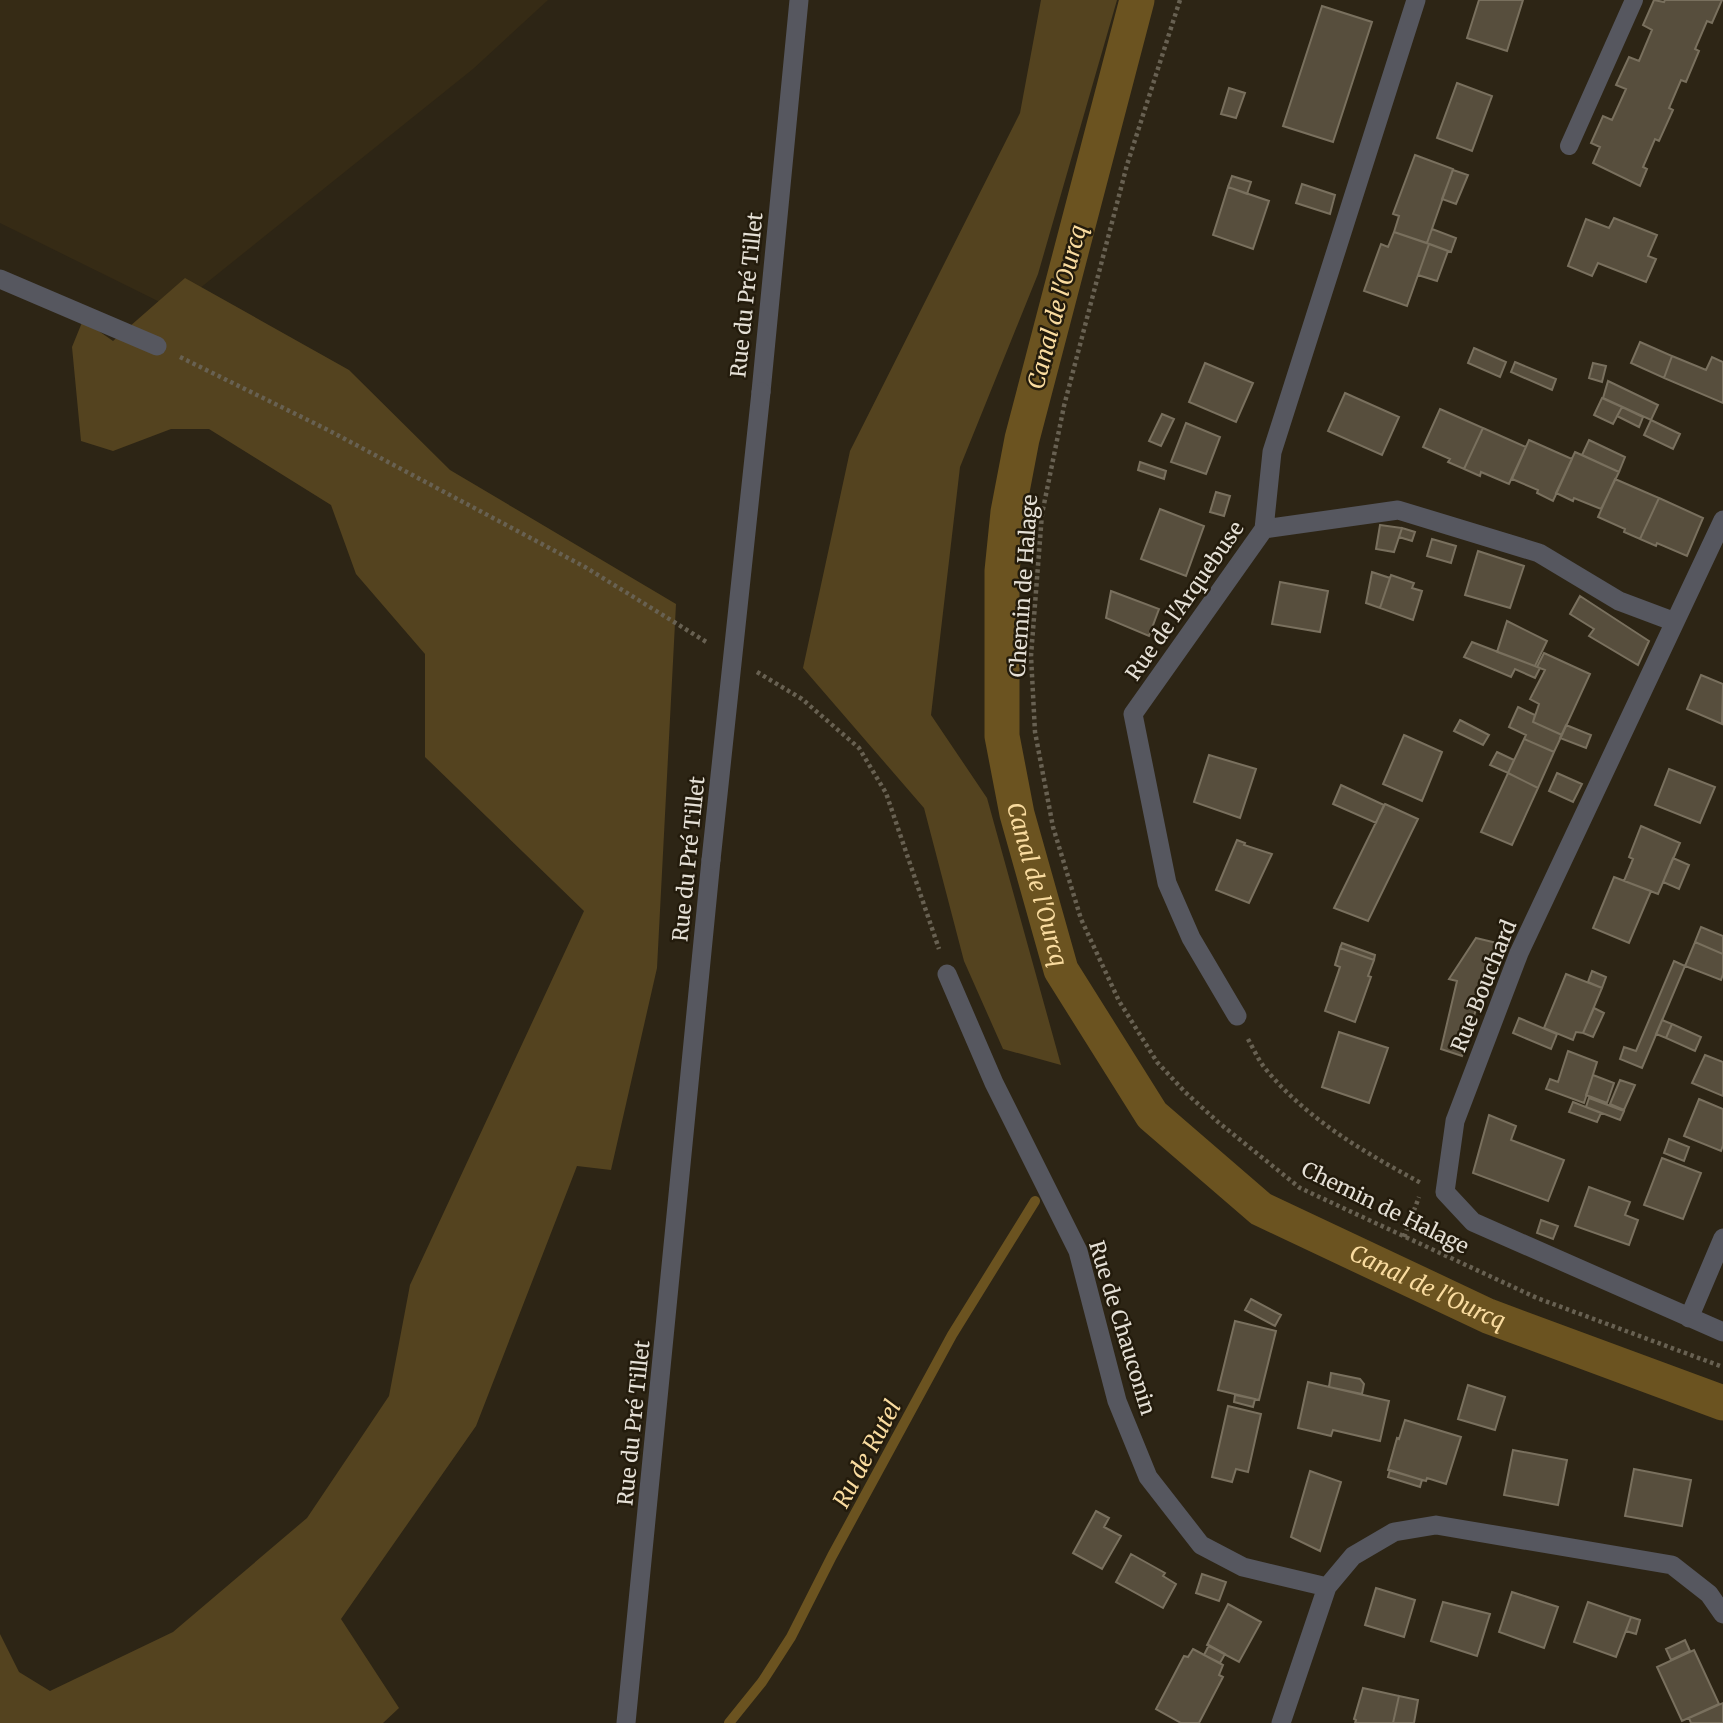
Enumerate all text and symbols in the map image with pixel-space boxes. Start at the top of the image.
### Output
street label: Rue du Pré Tillet [724,211,769,379]
water label: Canal de l'Ourcq [1021,222,1092,392]
street label: Chemin de Halage [1004,494,1043,678]
street label: Rue de l'Arquebuse [1120,516,1250,686]
street label: Rue du Pré Tillet [666,775,711,943]
water label: Canal de l'Ourcq [1001,800,1074,970]
street label: Rue Bouchard [1445,915,1522,1056]
street label: Chemin de Halage [1297,1155,1473,1260]
street label: Rue de Chauconin [1083,1237,1162,1418]
water label: Canal de l'Ourcq [1345,1238,1510,1335]
street label: Rue du Pré Tillet [611,1339,656,1507]
water label: Ru de Rutel [826,1395,907,1513]

